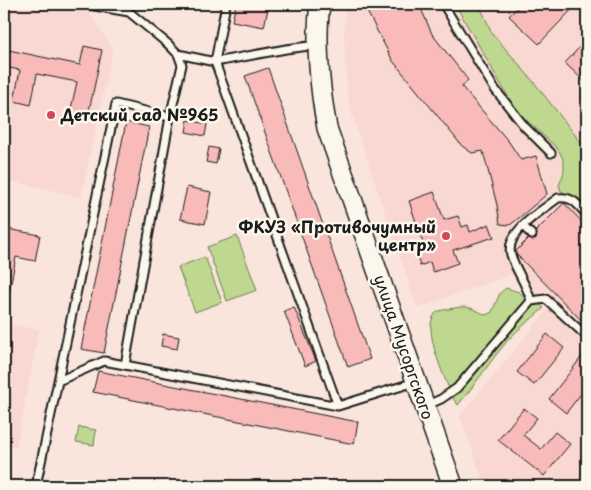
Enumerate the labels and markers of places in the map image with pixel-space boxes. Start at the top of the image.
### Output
place label: Детский сад №965 [60,102,219,126]
marker: Детский сад №965 [45,109,57,121]
place label: ФКУЗ «Противочумный центр» [238,214,436,256]
marker: ФКУЗ «Противочумный центр» [440,230,452,242]

